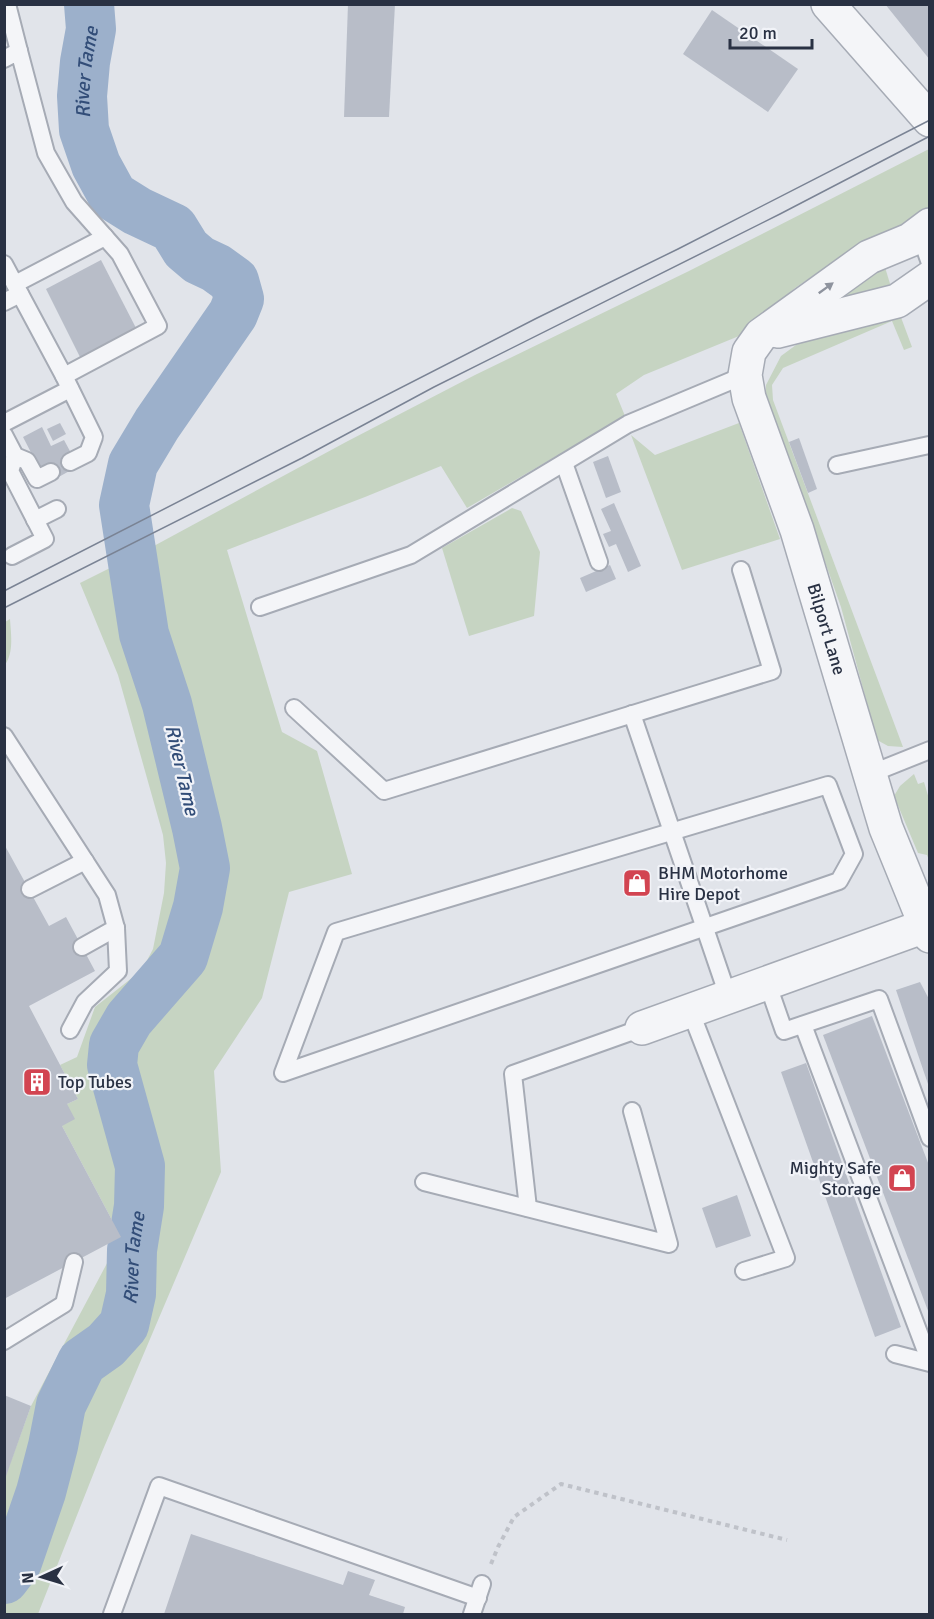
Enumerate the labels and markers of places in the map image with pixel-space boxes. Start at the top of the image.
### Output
place label: BHM Motorhome Hire Depot [658,862,788,905]
shop icon: BHM Motorhome Hire Depot [621,867,653,899]
building icon: Top Tubes [21,1066,53,1098]
place label: Top Tubes [58,1071,132,1093]
place label: Mighty Safe Storage [790,1157,881,1200]
shop icon: Mighty Safe Storage [886,1162,918,1194]

